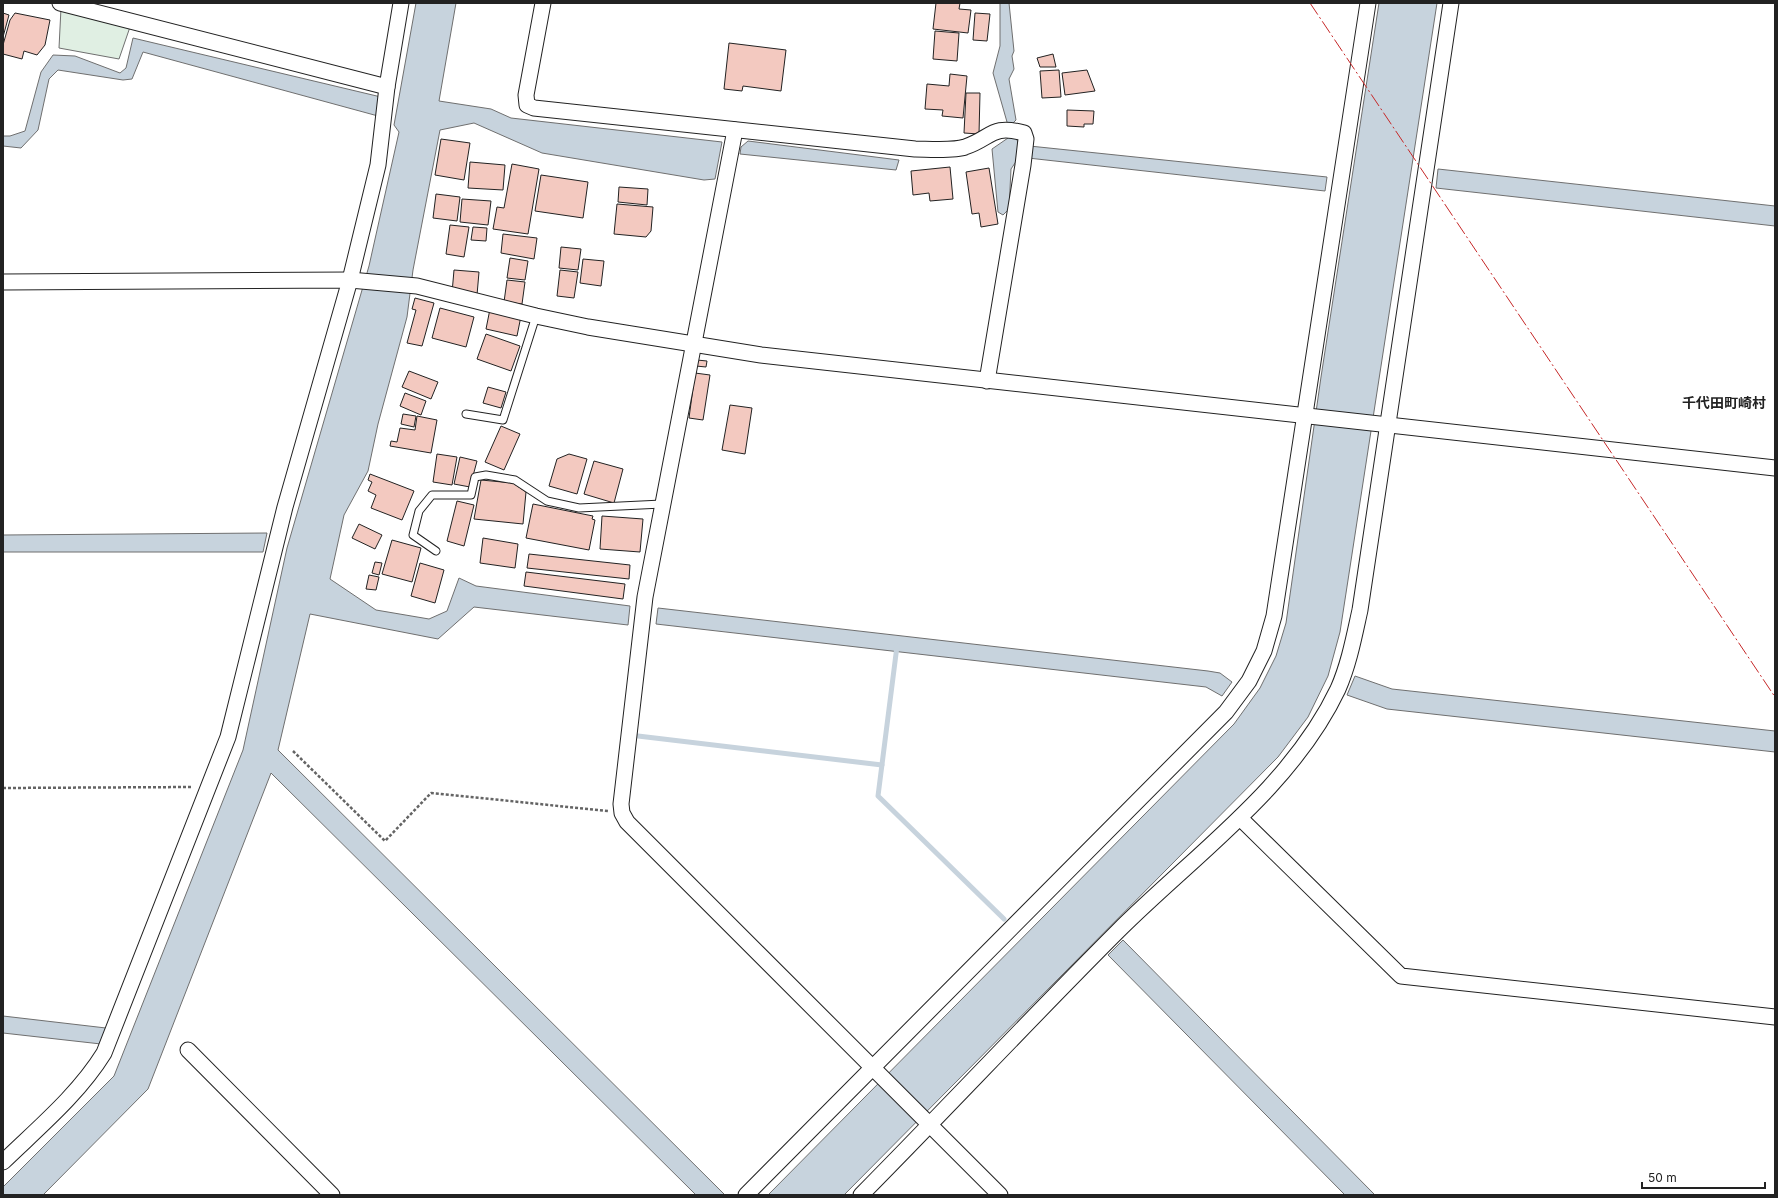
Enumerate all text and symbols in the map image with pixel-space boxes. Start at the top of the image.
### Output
district label: 千代田町崎村 [1682,394,1766,411]
scale bar [1642,1164,1765,1190]
text: 50 m [1648,1170,1677,1185]

